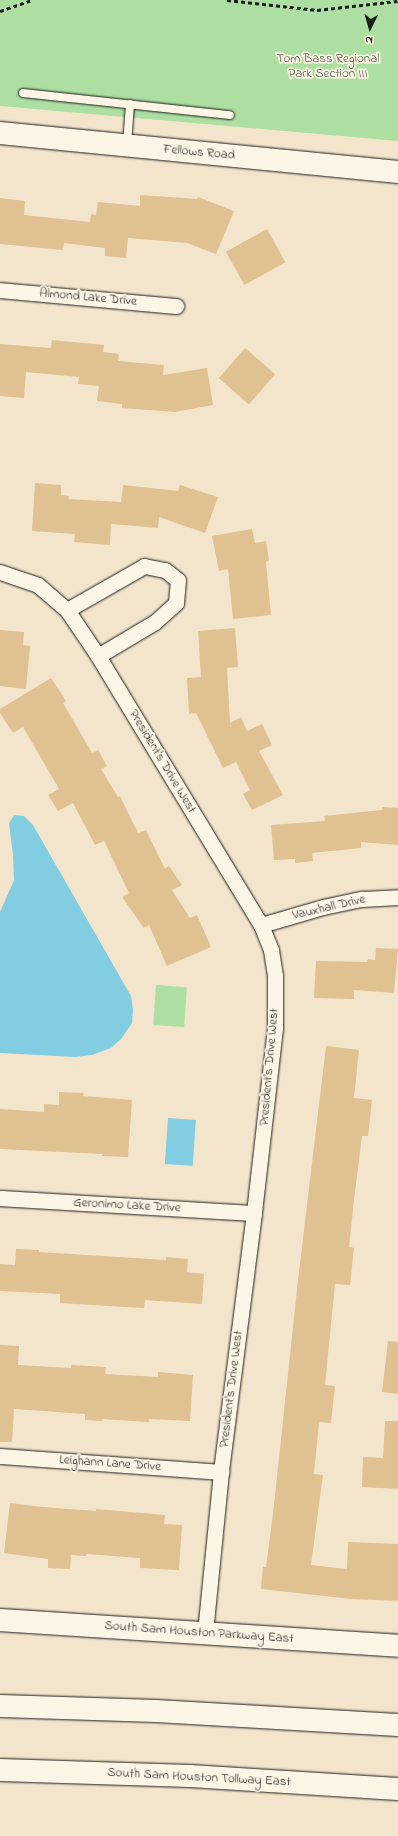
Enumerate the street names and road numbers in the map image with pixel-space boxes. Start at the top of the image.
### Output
street label: Fellows Road [162,142,236,164]
street label: Almond Lake Drive [39,286,137,310]
street label: President's Drive West [125,707,199,817]
street label: Vauxhall Drive [291,892,367,924]
street label: President's Drive West [257,1008,283,1126]
street label: Geronimo Lake Drive [73,1195,181,1217]
street label: President's Drive West [217,1330,247,1448]
street label: Leighann Lane Drive [59,1453,161,1475]
street label: South Sam Houston Parkway East [104,1619,294,1647]
street label: South Sam Houston Tollway East [107,1765,291,1791]

